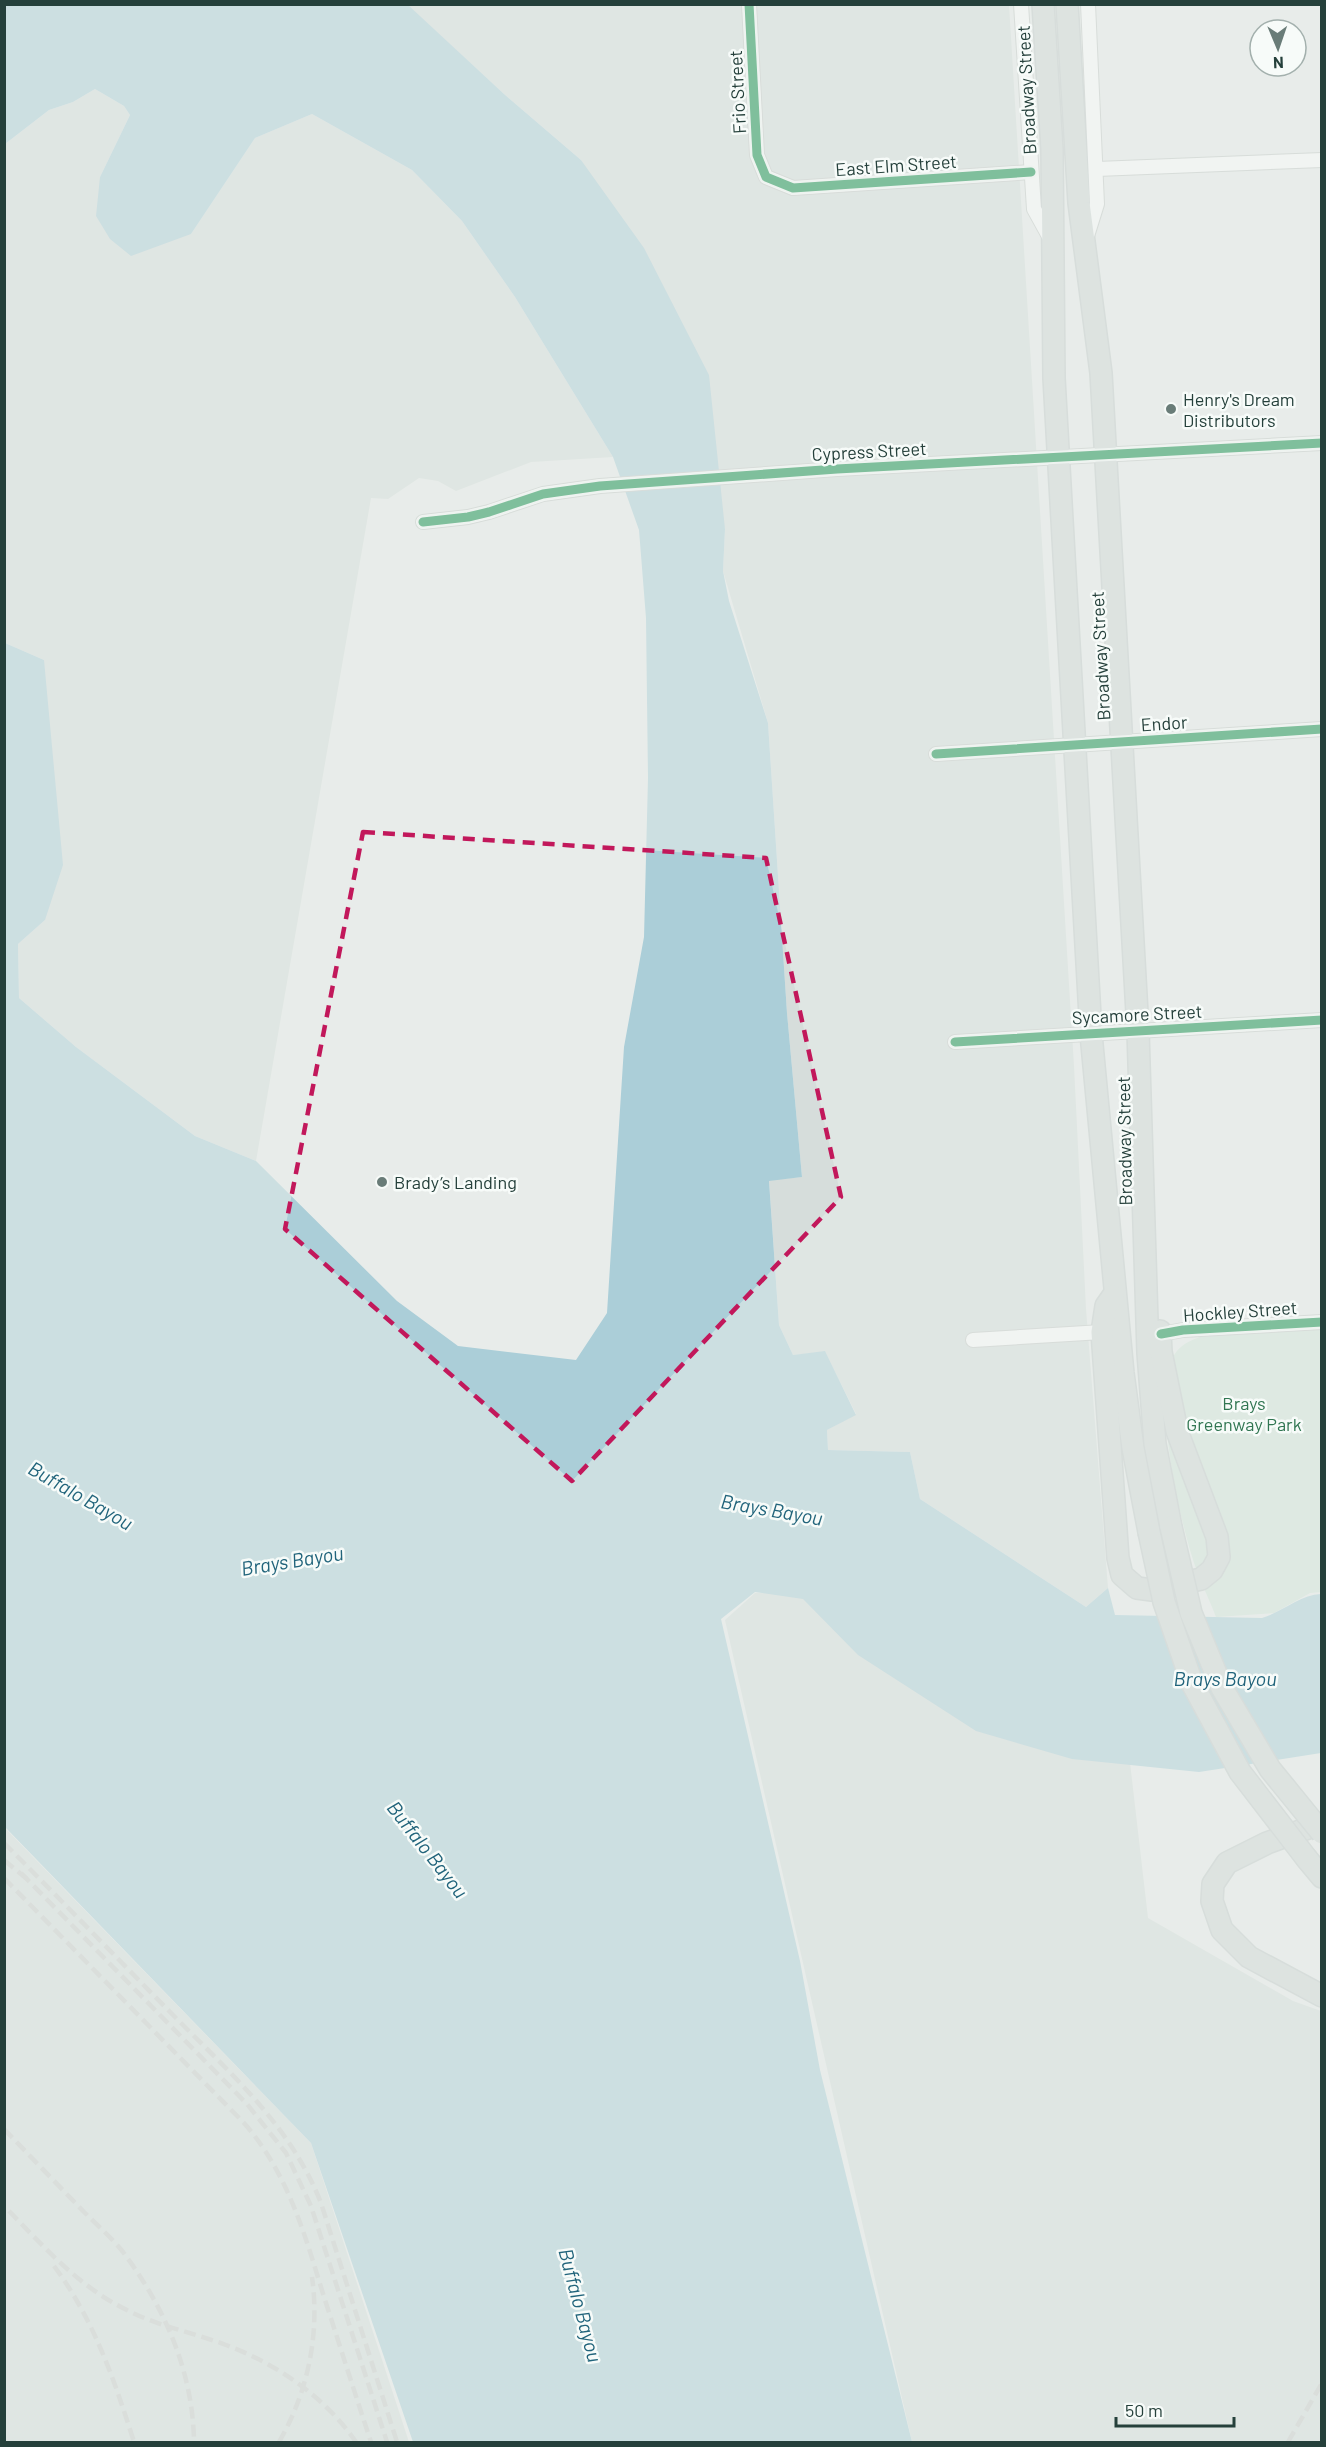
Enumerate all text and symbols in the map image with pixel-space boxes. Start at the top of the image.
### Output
north arrow [1248,18,1308,78]
street label: Broadway Street [1012,25,1040,155]
street label: Frio Street [724,50,750,134]
text: N [1273,54,1284,73]
street label: East Elm Street [835,150,957,180]
place label: Henry's Dream Distributors [1183,388,1295,431]
marker: Henry's Dream Distributors [1164,402,1178,416]
street label: Cypress Street [811,437,927,465]
street label: Broadway Street [1086,591,1114,721]
street label: Endor [1140,710,1188,736]
street label: Sycamore Street [1071,1000,1203,1028]
street label: Broadway Street [1112,1076,1136,1206]
place label: Brady’s Landing [394,1171,517,1193]
marker: Brady’s Landing [375,1175,389,1189]
street label: Hockley Street [1182,1296,1298,1326]
park label: Brays Greenway Park [1186,1392,1302,1435]
water label: Buffalo Bayou [24,1455,138,1535]
water label: Brays Bayou [719,1488,825,1530]
water label: Brays Bayou [239,1540,345,1580]
water label: Brays Bayou [1173,1666,1277,1690]
water label: Buffalo Bayou [383,1796,473,1902]
water label: Buffalo Bayou [554,2246,608,2364]
scale bar [1116,2390,1234,2428]
text: 50 m [1125,2399,1163,2421]

